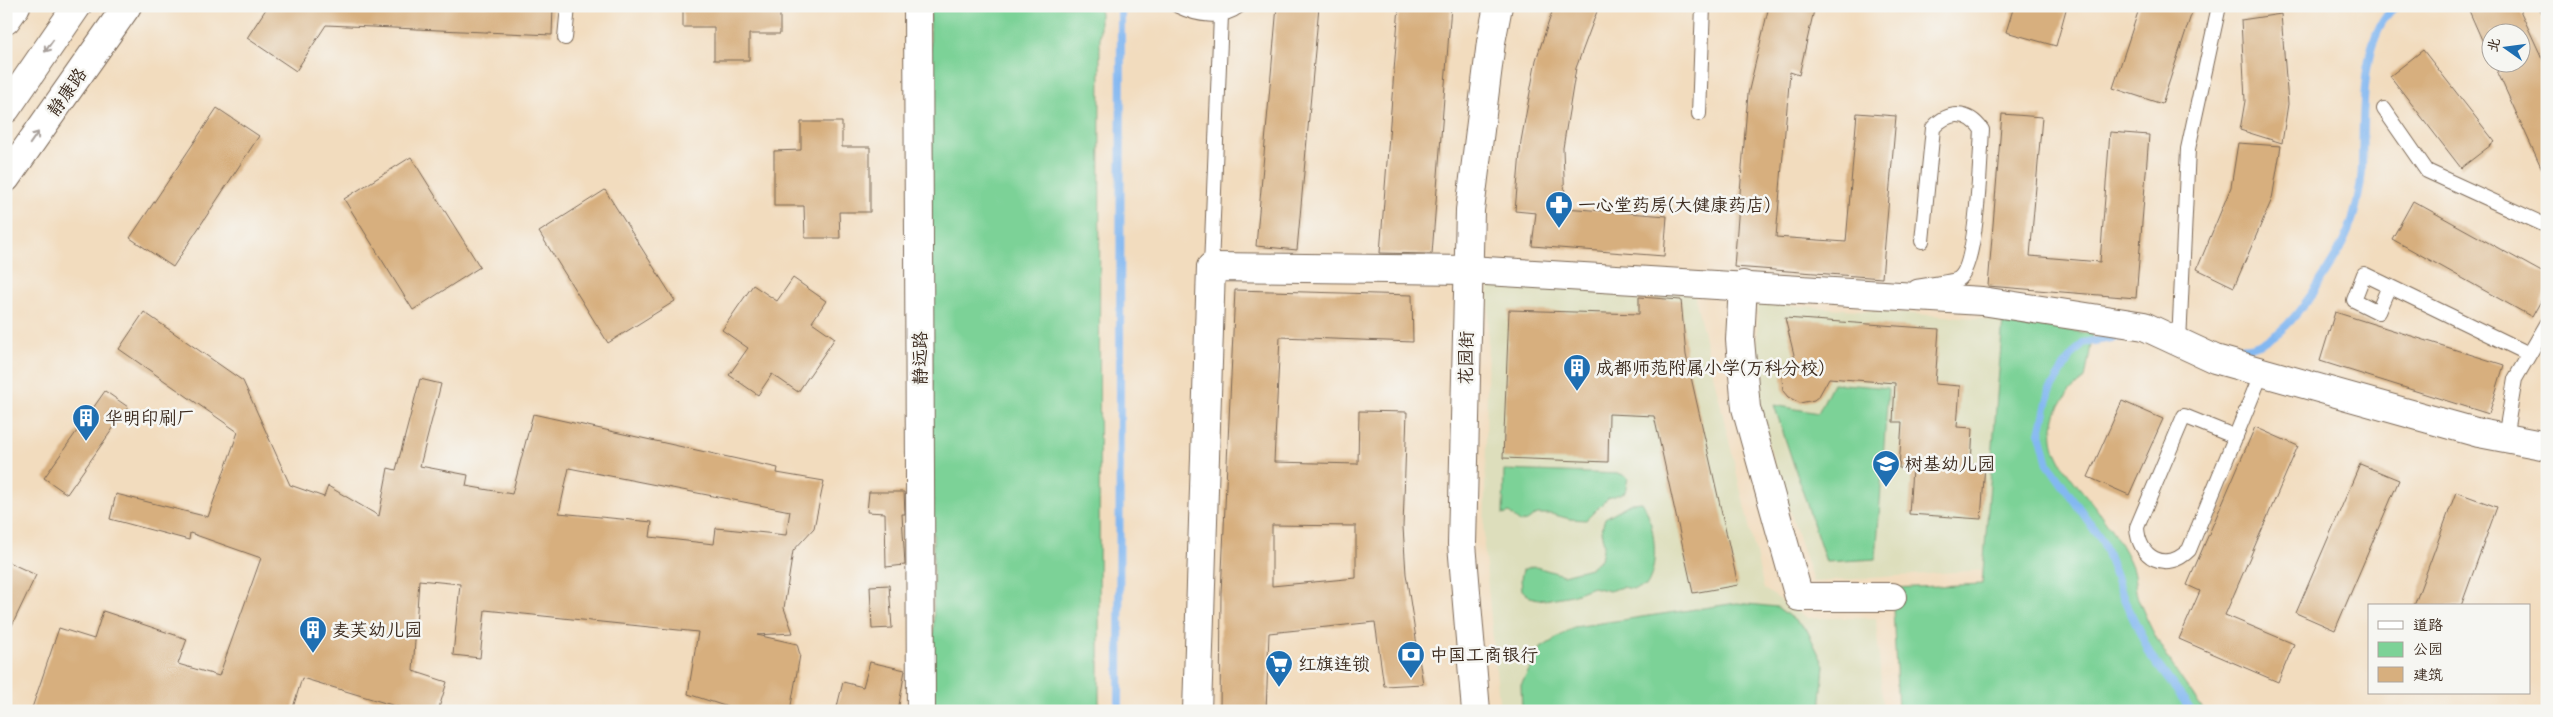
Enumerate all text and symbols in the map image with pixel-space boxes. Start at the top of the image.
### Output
north arrow [2480,22,2530,72]
text: 北 [2484,36,2504,54]
one-way arrow [44,39,54,53]
street label: 静康路 [43,64,91,120]
one-way arrow [29,131,39,145]
pharmacy icon: 一心堂药房(大健康药店) [1544,190,1574,229]
place label: 一心堂药房(大健康药店) [1578,195,1770,216]
street label: 静远路 [910,331,931,385]
street label: 花园街 [1456,331,1477,385]
building icon: 成都师范附属小学(万科分校) [1562,353,1592,392]
place label: 成都师范附属小学(万科分校) [1596,358,1824,379]
building icon: 华明印刷厂 [71,403,101,442]
place label: 华明印刷厂 [105,408,195,429]
school or university icon: 树基幼儿园 [1871,449,1901,488]
place label: 树基幼儿园 [1905,454,1995,475]
legend [2368,604,2530,694]
building icon: 麦芙幼儿园 [298,615,328,654]
text: 道路 [2413,616,2443,634]
place label: 麦芙幼儿园 [332,620,422,641]
bank icon: 中国工商银行 [1396,640,1426,679]
text: 公园 [2413,640,2443,658]
place label: 中国工商银行 [1430,645,1538,666]
supermarket icon: 红旗连锁 [1264,649,1294,688]
place label: 红旗连锁 [1298,654,1370,675]
text: 建筑 [2413,666,2443,684]

